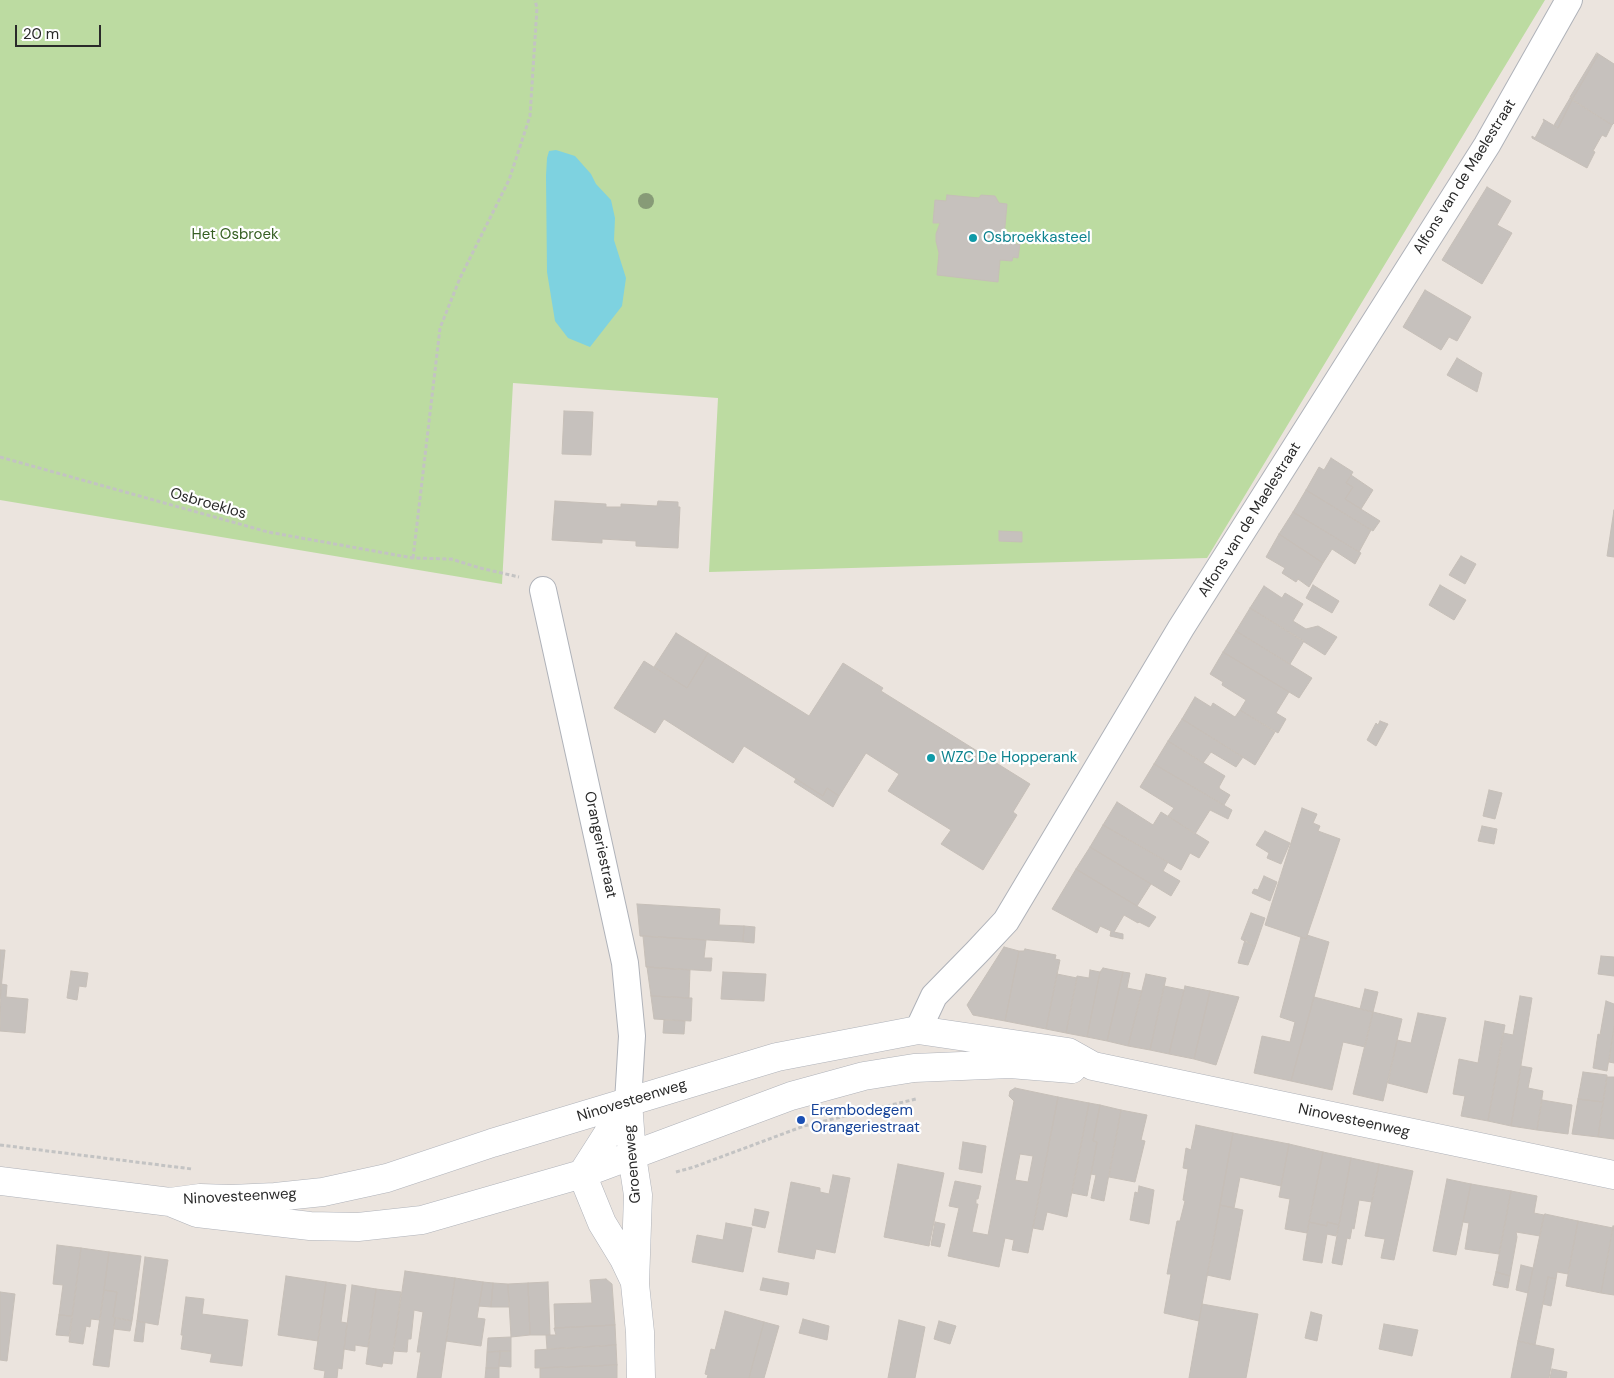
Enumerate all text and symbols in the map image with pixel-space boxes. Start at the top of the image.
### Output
scale bar [18,15,104,47]
text: 20 m [23,24,59,44]
street label: Alfons van de Maelestraat [1410,96,1520,258]
park label: Het Osbroek [191,226,279,244]
place label: Osbroekkasteel [983,229,1091,247]
marker: Osbroekkasteel [967,232,979,244]
street label: Alfons van de Maelestraat [1195,439,1305,601]
street label: Osbroeklos [168,485,248,523]
place label: WZC De Hopperank [941,749,1077,767]
marker: WZC De Hopperank [925,752,937,764]
street label: Orangeriestraat [580,790,620,900]
street label: Ninovesteenweg [575,1076,689,1126]
street label: Ninovesteenweg [1297,1100,1411,1142]
place label: Erembodegem Orangeriestraat [811,1102,920,1137]
marker: Erembodegem Orangeriestraat [795,1114,807,1126]
street label: Groeneweg [621,1124,645,1204]
street label: Ninovesteenweg [183,1185,297,1209]

